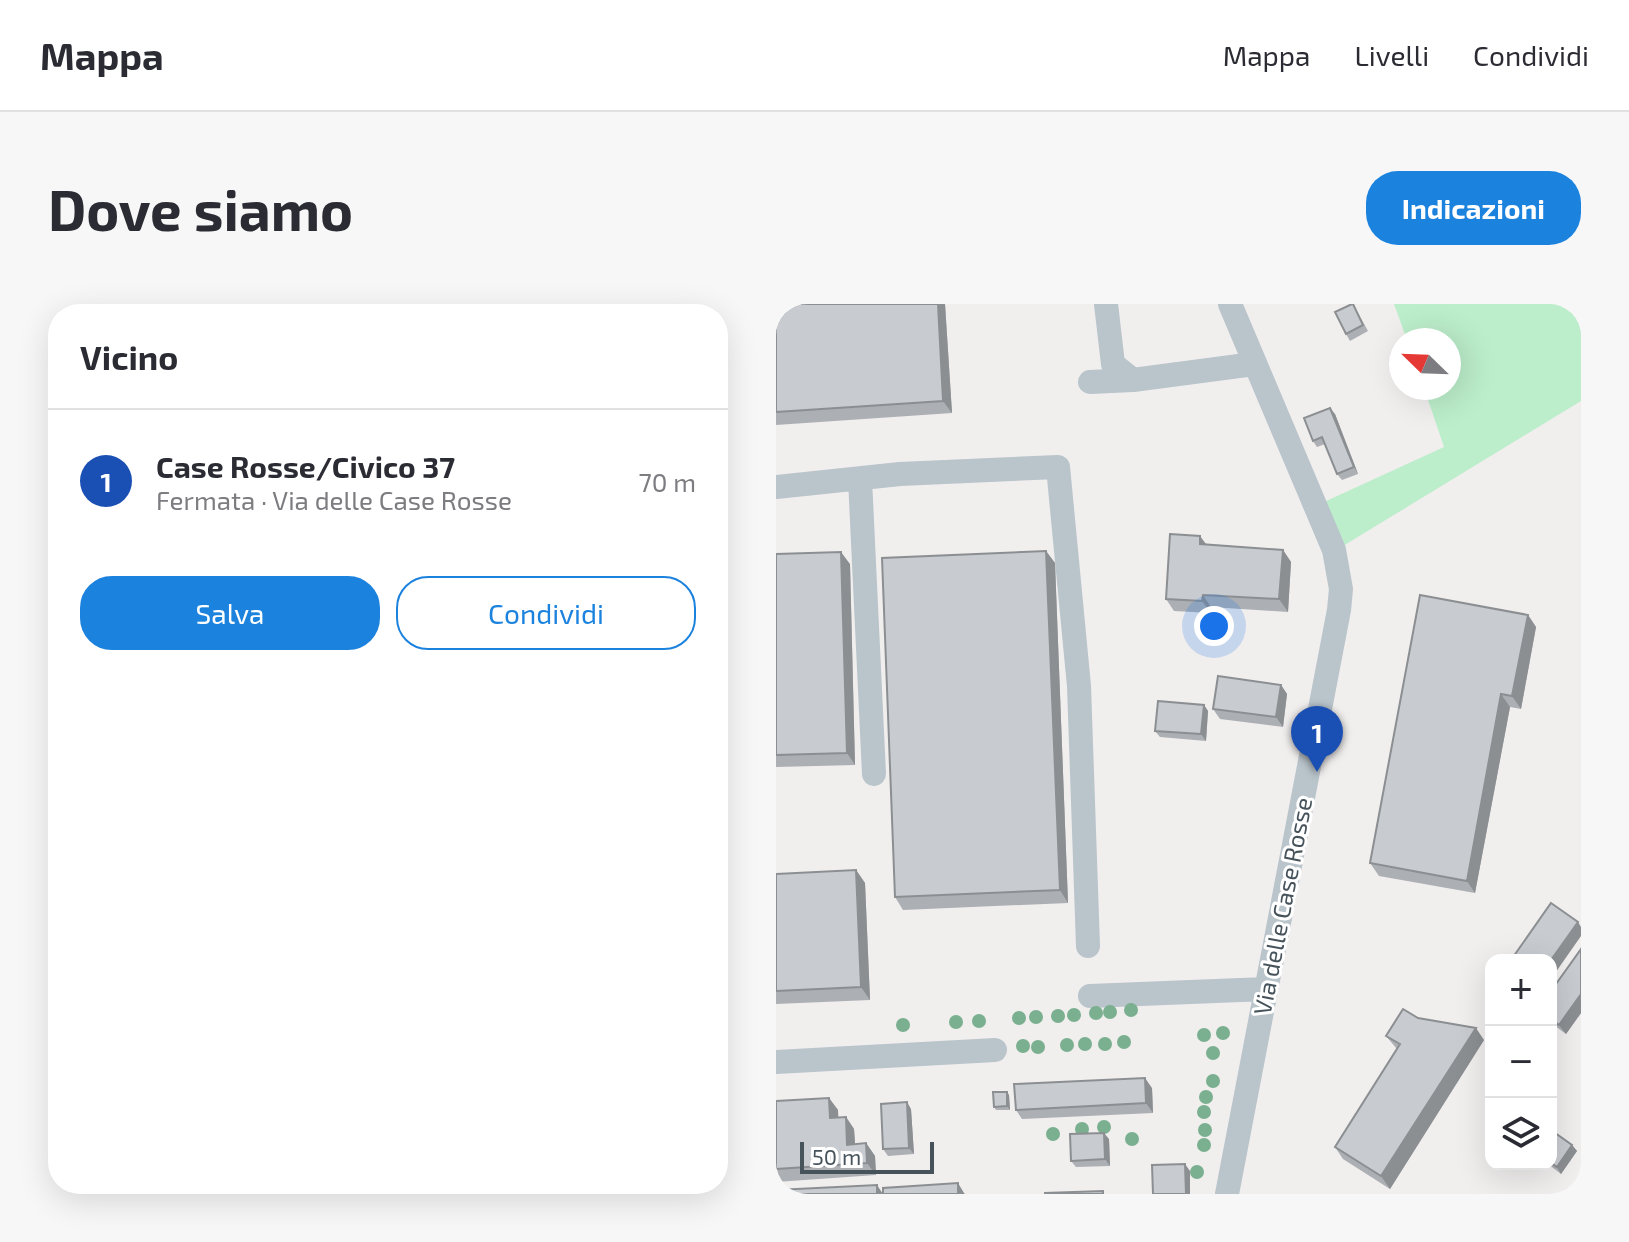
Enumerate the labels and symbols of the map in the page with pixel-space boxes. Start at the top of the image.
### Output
north arrow [1389,328,1461,400]
your location [1194,606,1234,646]
pin: 1 [1291,706,1343,772]
street label: Via delle Case Rosse [1247,795,1317,1017]
scale bar [800,1138,934,1174]

